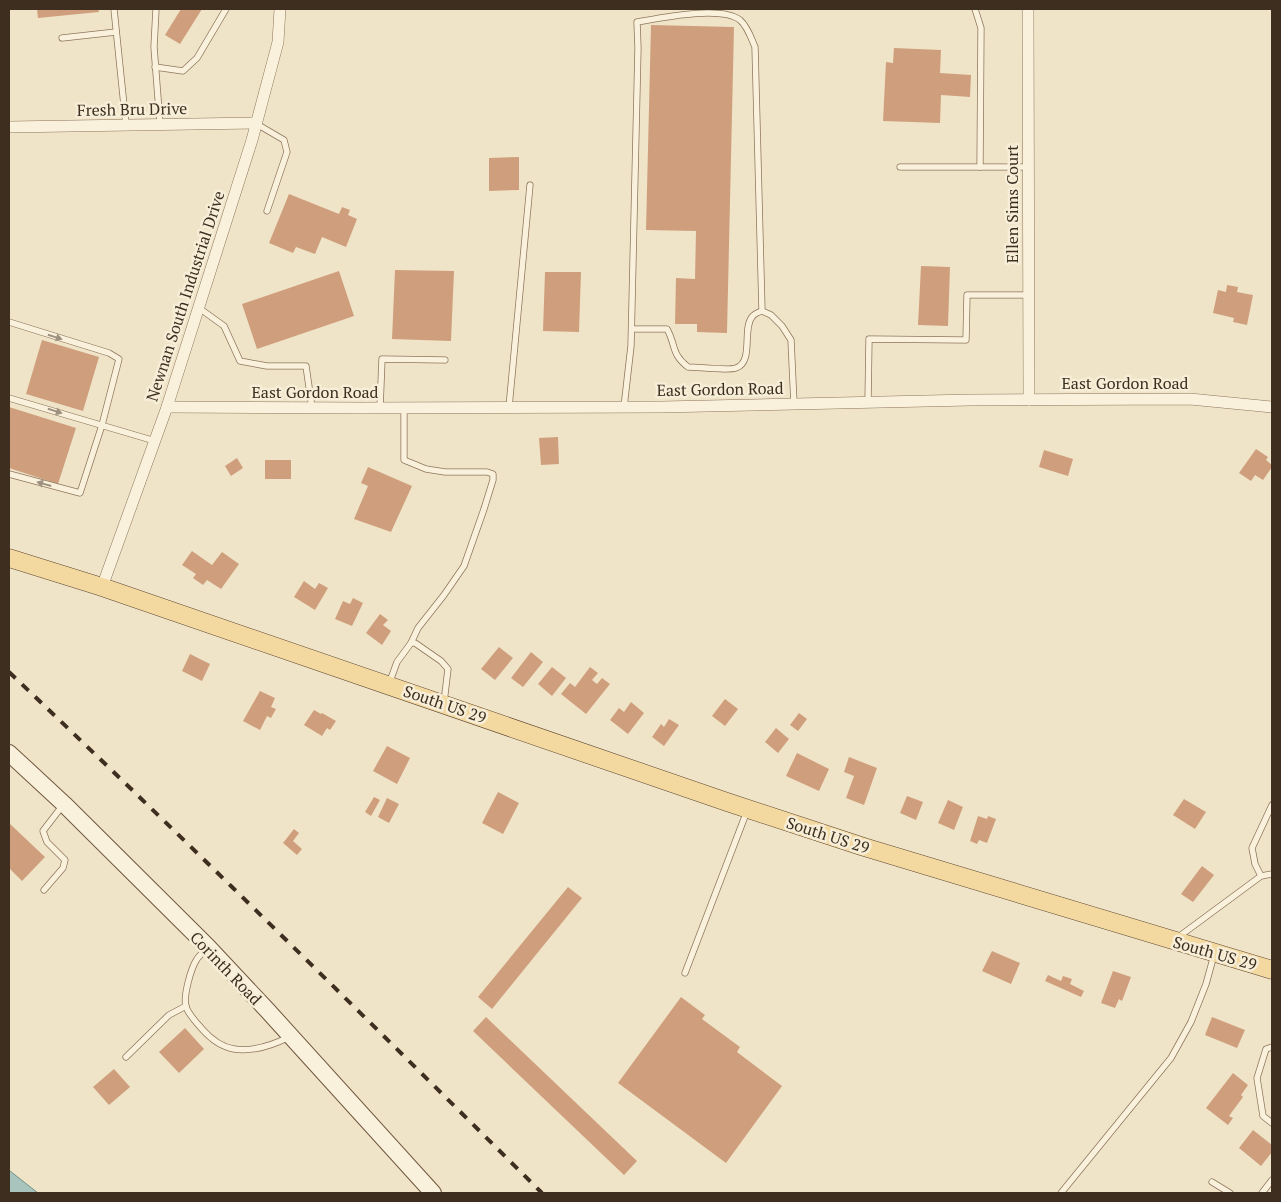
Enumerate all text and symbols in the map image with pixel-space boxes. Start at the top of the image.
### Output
street label: Fresh Bru Drive [77,97,187,121]
street label: Ellen Sims Court [1001,145,1023,263]
street label: Newnan South Industrial Drive [141,188,229,404]
one-way arrow [48,333,63,341]
street label: East Gordon Road [1062,372,1189,394]
street label: East Gordon Road [656,377,784,401]
street label: East Gordon Road [252,381,379,403]
one-way arrow [48,407,63,415]
one-way arrow [37,479,52,487]
street label: South US 29 [401,680,489,728]
street label: South US 29 [784,811,872,859]
street label: Corinth Road [185,926,267,1010]
street label: South US 29 [1171,931,1259,975]

